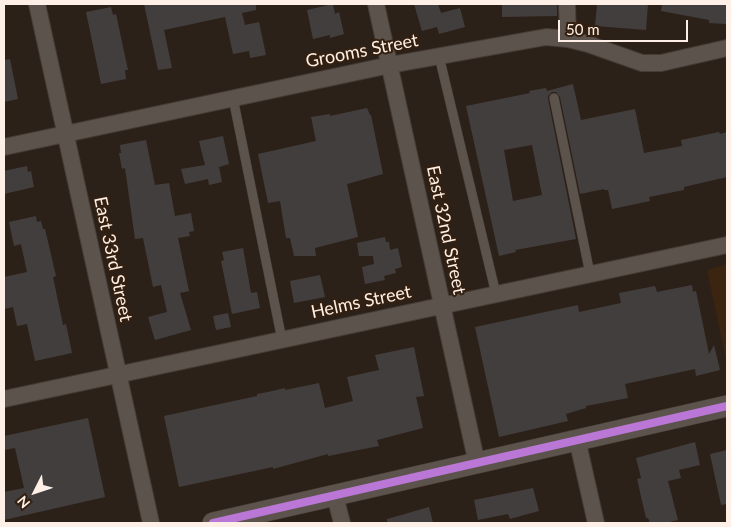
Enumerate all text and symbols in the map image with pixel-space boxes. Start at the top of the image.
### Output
scale bar [561,10,691,42]
text: 50 m [566,20,600,38]
street label: Grooms Street [304,30,420,72]
street label: East 32nd Street [422,164,470,296]
street label: East 33rd Street [89,195,137,323]
street label: Helms Street [309,281,413,323]
north arrow [10,467,60,517]
text: N [13,493,33,512]

